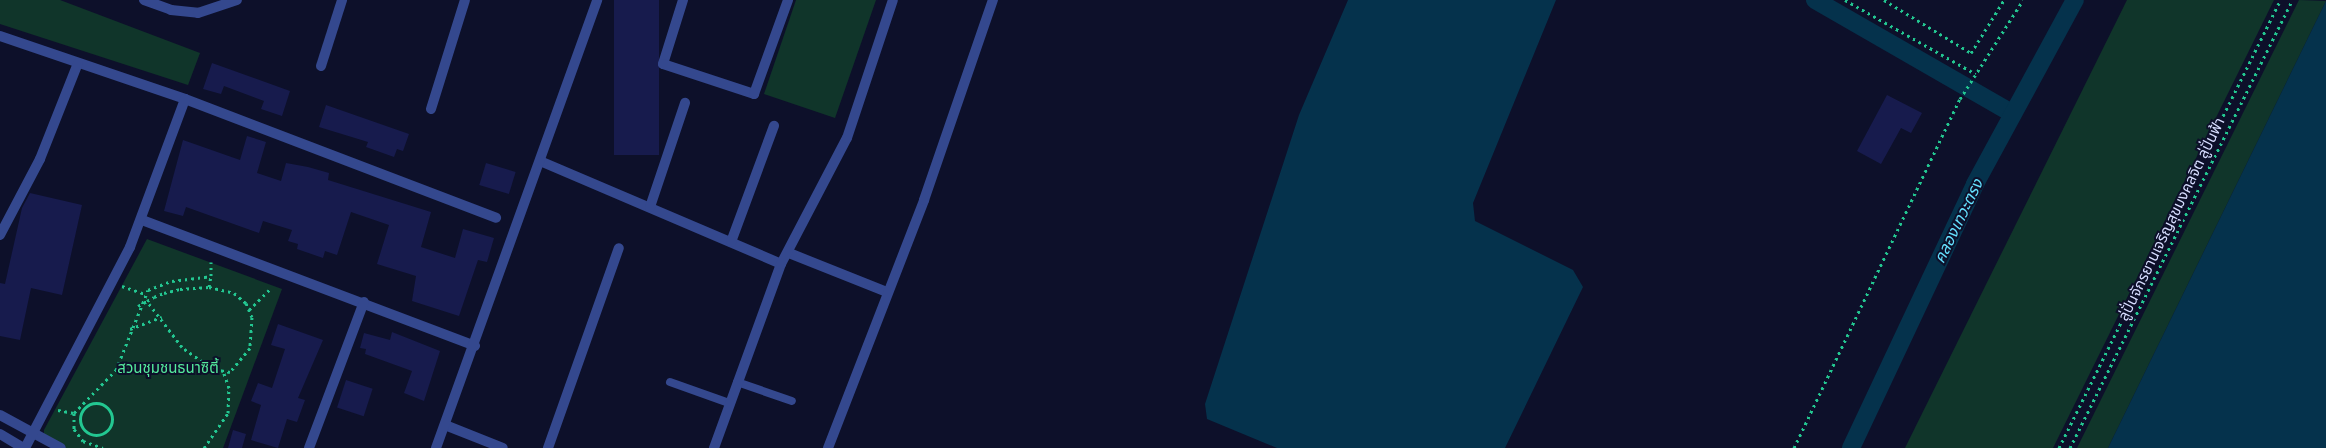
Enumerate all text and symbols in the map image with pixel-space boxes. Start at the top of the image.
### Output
street label: ลู่ปั่นจักรยานเจริญสุขมงคลจิต ลู่ปั่นฟ้า [2114,114,2228,324]
water label: คลองเทวะตรง [1929,176,1987,266]
park label: สวนชุมชนธนาซิตี้ [117,359,219,377]

